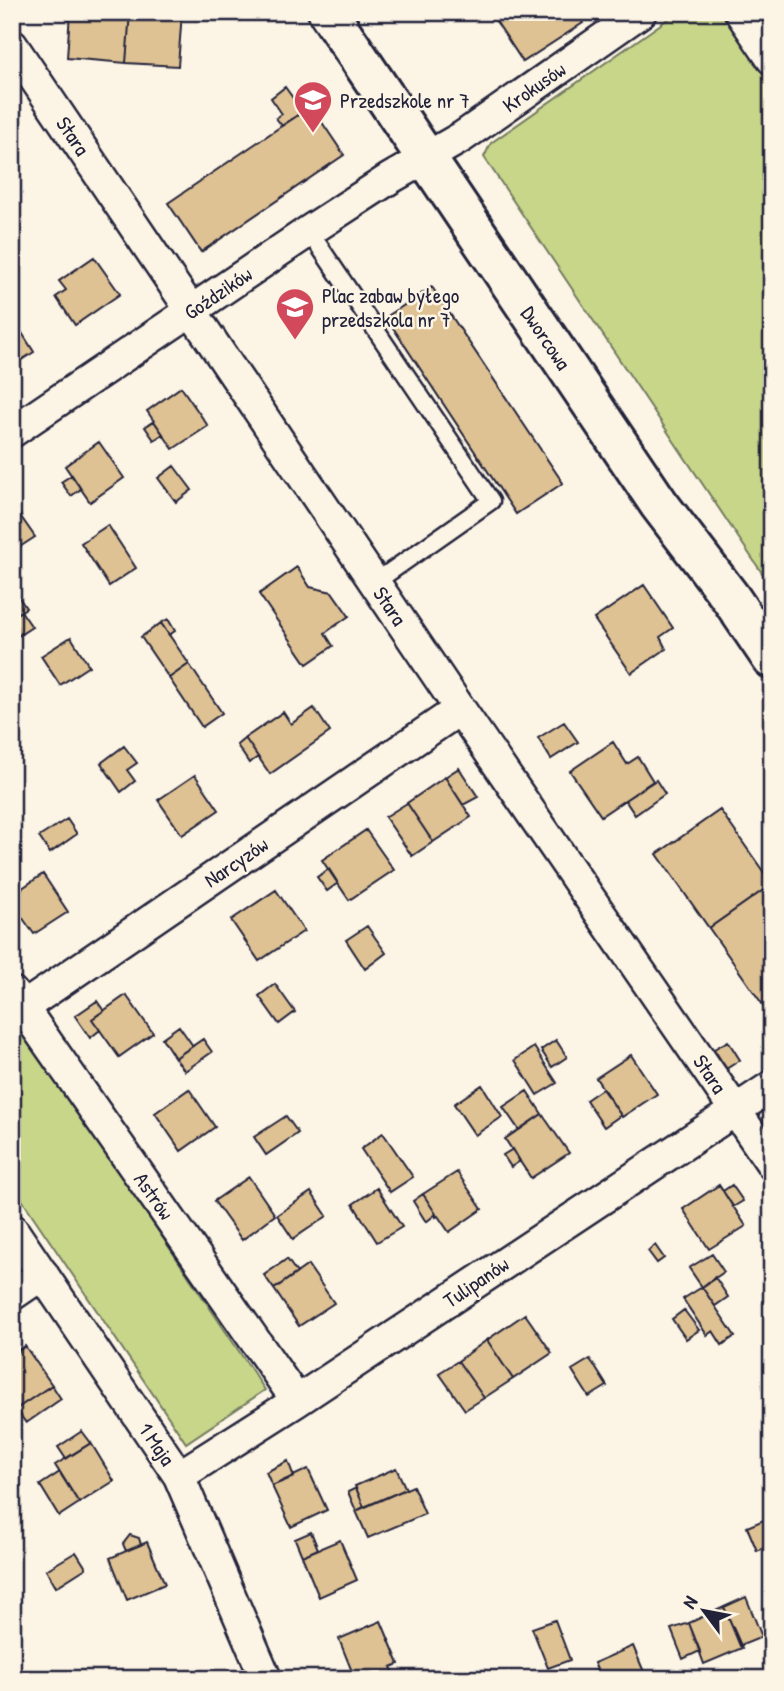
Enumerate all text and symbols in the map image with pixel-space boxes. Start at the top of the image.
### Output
street label: Krokusów [497,55,572,119]
school or university icon: Przedszkole nr 7 [292,79,334,134]
place label: Przedszkole nr 7 [340,86,470,115]
street label: Stara [49,111,97,161]
street label: Goździków [178,259,258,326]
place label: Plac zabaw byłego przedszkola nr 7 [322,281,459,334]
school or university icon: Plac zabaw byłego przedszkola nr 7 [274,286,316,341]
street label: Dworcowa [514,301,578,375]
street label: Stara [366,581,414,631]
street label: Narcyzów [198,830,274,894]
street label: Stara [686,1049,734,1099]
street label: Astrów [127,1166,181,1226]
street label: Tulipanów [437,1249,515,1315]
street label: 1 Maja [132,1417,182,1471]
north arrow [668,1576,738,1646]
text: N [676,1591,703,1613]

